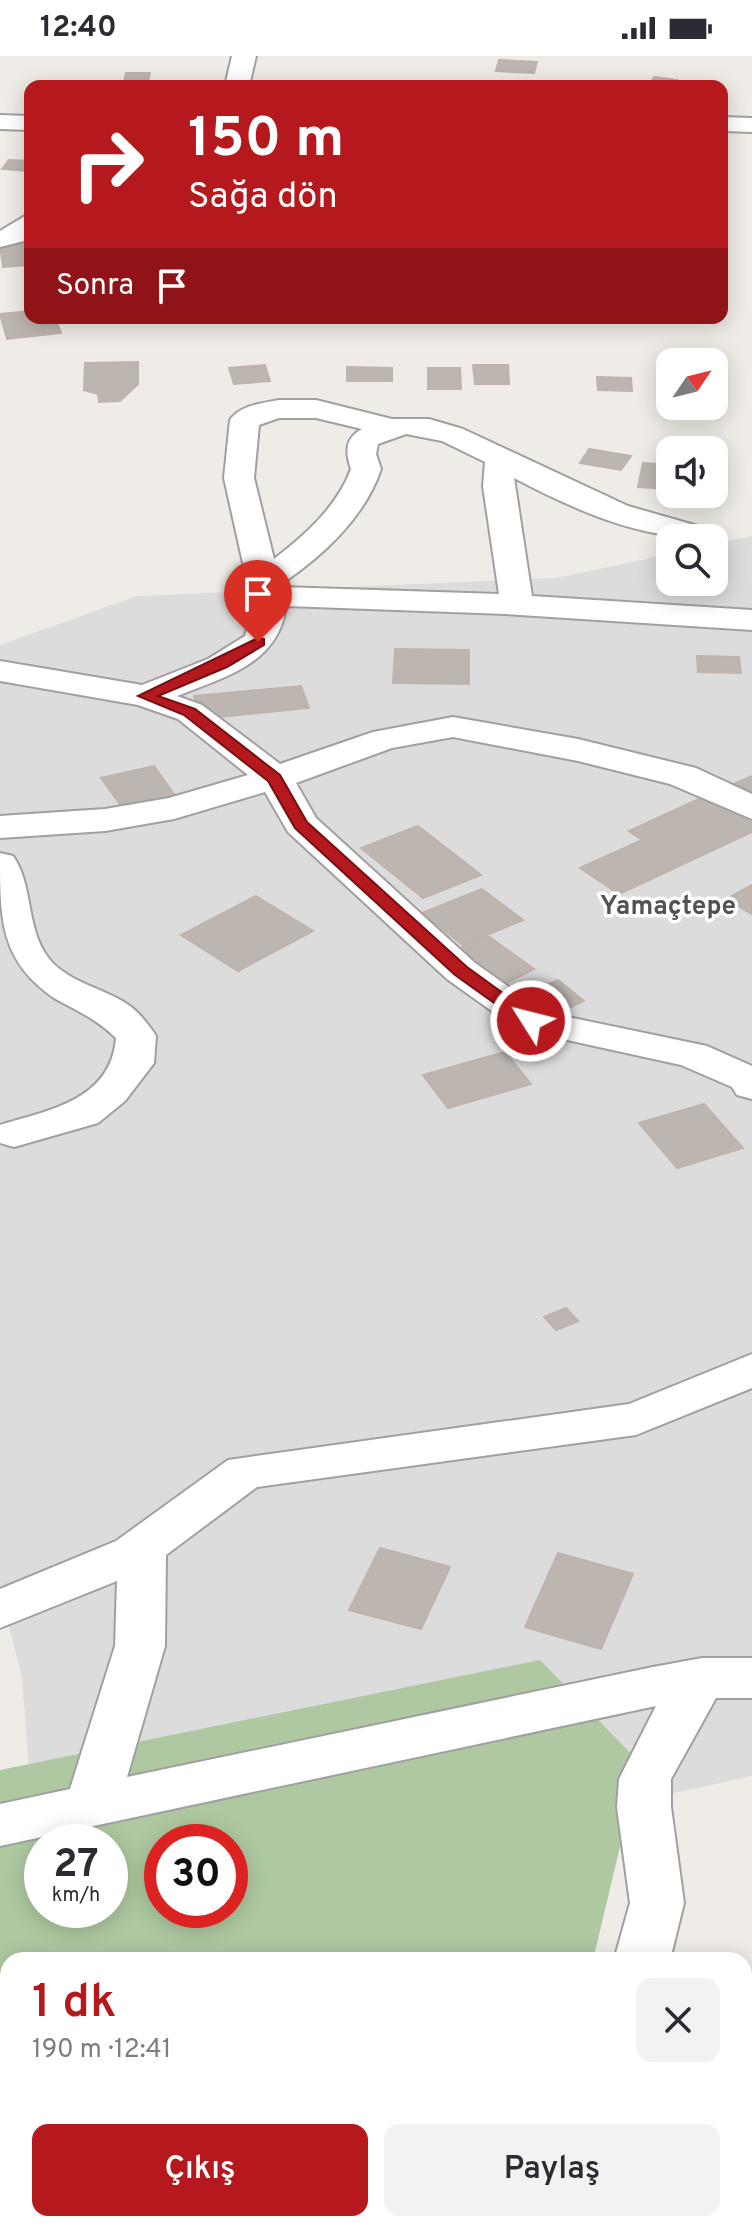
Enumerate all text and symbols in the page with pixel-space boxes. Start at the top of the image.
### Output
text: 12:40 [40,10,117,47]
text: 150 m [188,106,344,176]
icon: right [56,112,160,216]
text: Sağa dön [188,175,338,221]
icon: arrive [150,264,194,308]
text: Sonra [56,268,134,305]
north arrow [656,348,728,420]
map controls [656,348,728,596]
button: sound [656,436,728,508]
button: search [656,524,728,596]
pin [224,560,292,642]
icon: arrive [236,572,280,616]
district label: Yamaçtepe [600,891,736,924]
position arrow [489,979,573,1063]
speed limit sign: 30 [144,1824,248,1928]
text: 27 [53,1841,99,1891]
text: km/h [52,1883,100,1909]
text: 1 dk [32,1974,116,2034]
button: close [636,1978,720,2062]
text: 190 m · 12:41 [32,2034,171,2067]
button: Çıkış [32,2124,368,2216]
button: Paylaş [384,2124,720,2216]

